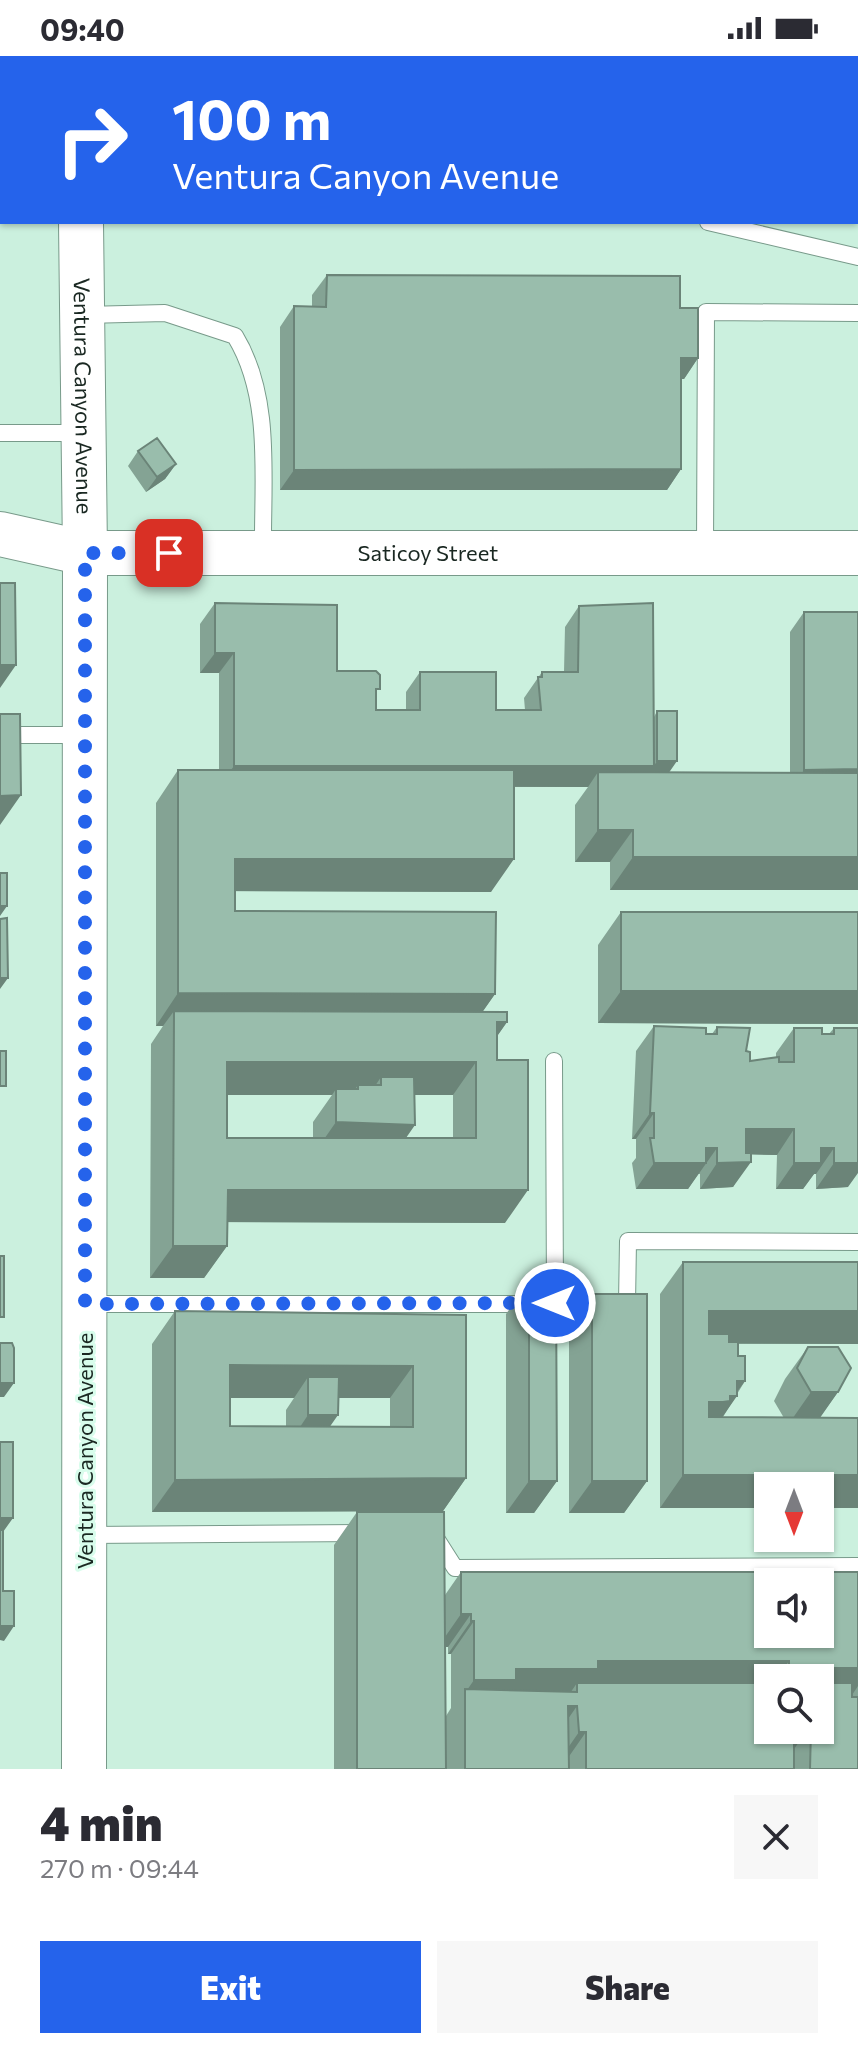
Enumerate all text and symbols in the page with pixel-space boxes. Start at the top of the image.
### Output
text: 09:40 [40,10,125,47]
text: 100 m [172,83,331,152]
icon: right [40,88,144,192]
text: Ventura Canyon Avenue [172,152,559,196]
street label: Ventura Canyon Avenue [69,277,99,515]
pin [135,519,203,587]
icon: arrive [147,531,191,575]
street label: Saticoy Street [358,539,498,566]
position arrow [513,1261,597,1345]
street label: Ventura Canyon Avenue [71,1333,98,1569]
north arrow [754,1472,834,1552]
map controls [754,1472,834,1744]
button: sound [754,1568,834,1648]
button: search [754,1664,834,1744]
text: 4 min [40,1792,163,1851]
button: close [734,1795,818,1879]
text: 270 m · 09:44 [40,1852,199,1883]
button: Exit [40,1941,421,2033]
button: Share [437,1941,818,2033]

